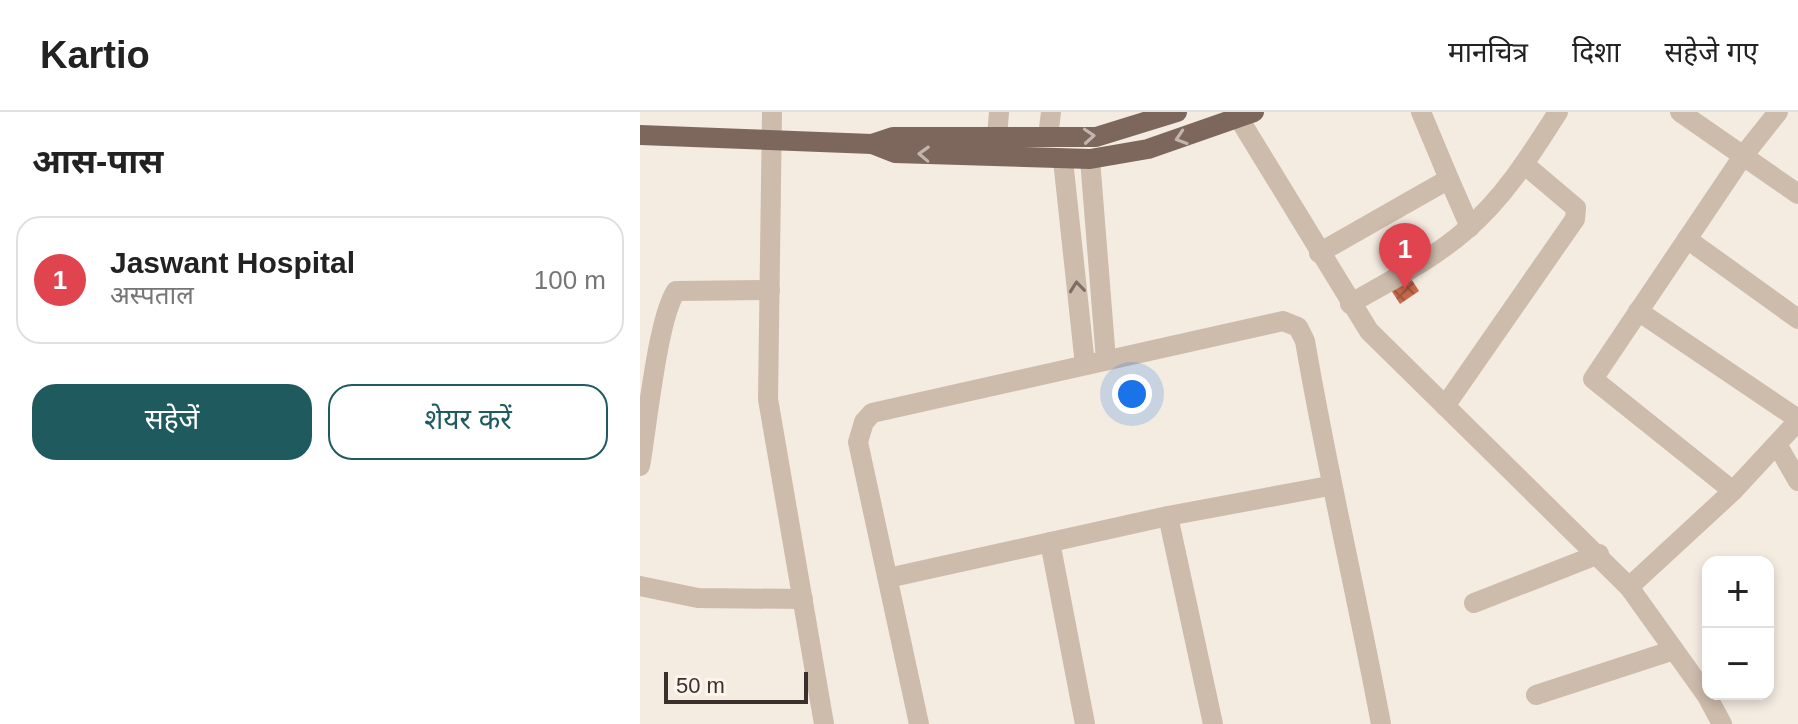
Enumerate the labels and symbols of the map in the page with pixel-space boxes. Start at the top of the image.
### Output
one-way arrow [1083,128,1096,145]
one-way arrow [1175,129,1189,145]
one-way arrow [917,146,930,163]
pin: 1 [1379,223,1431,289]
one-way arrow [1068,281,1085,294]
your location [1112,374,1152,414]
scale bar [664,668,808,704]

